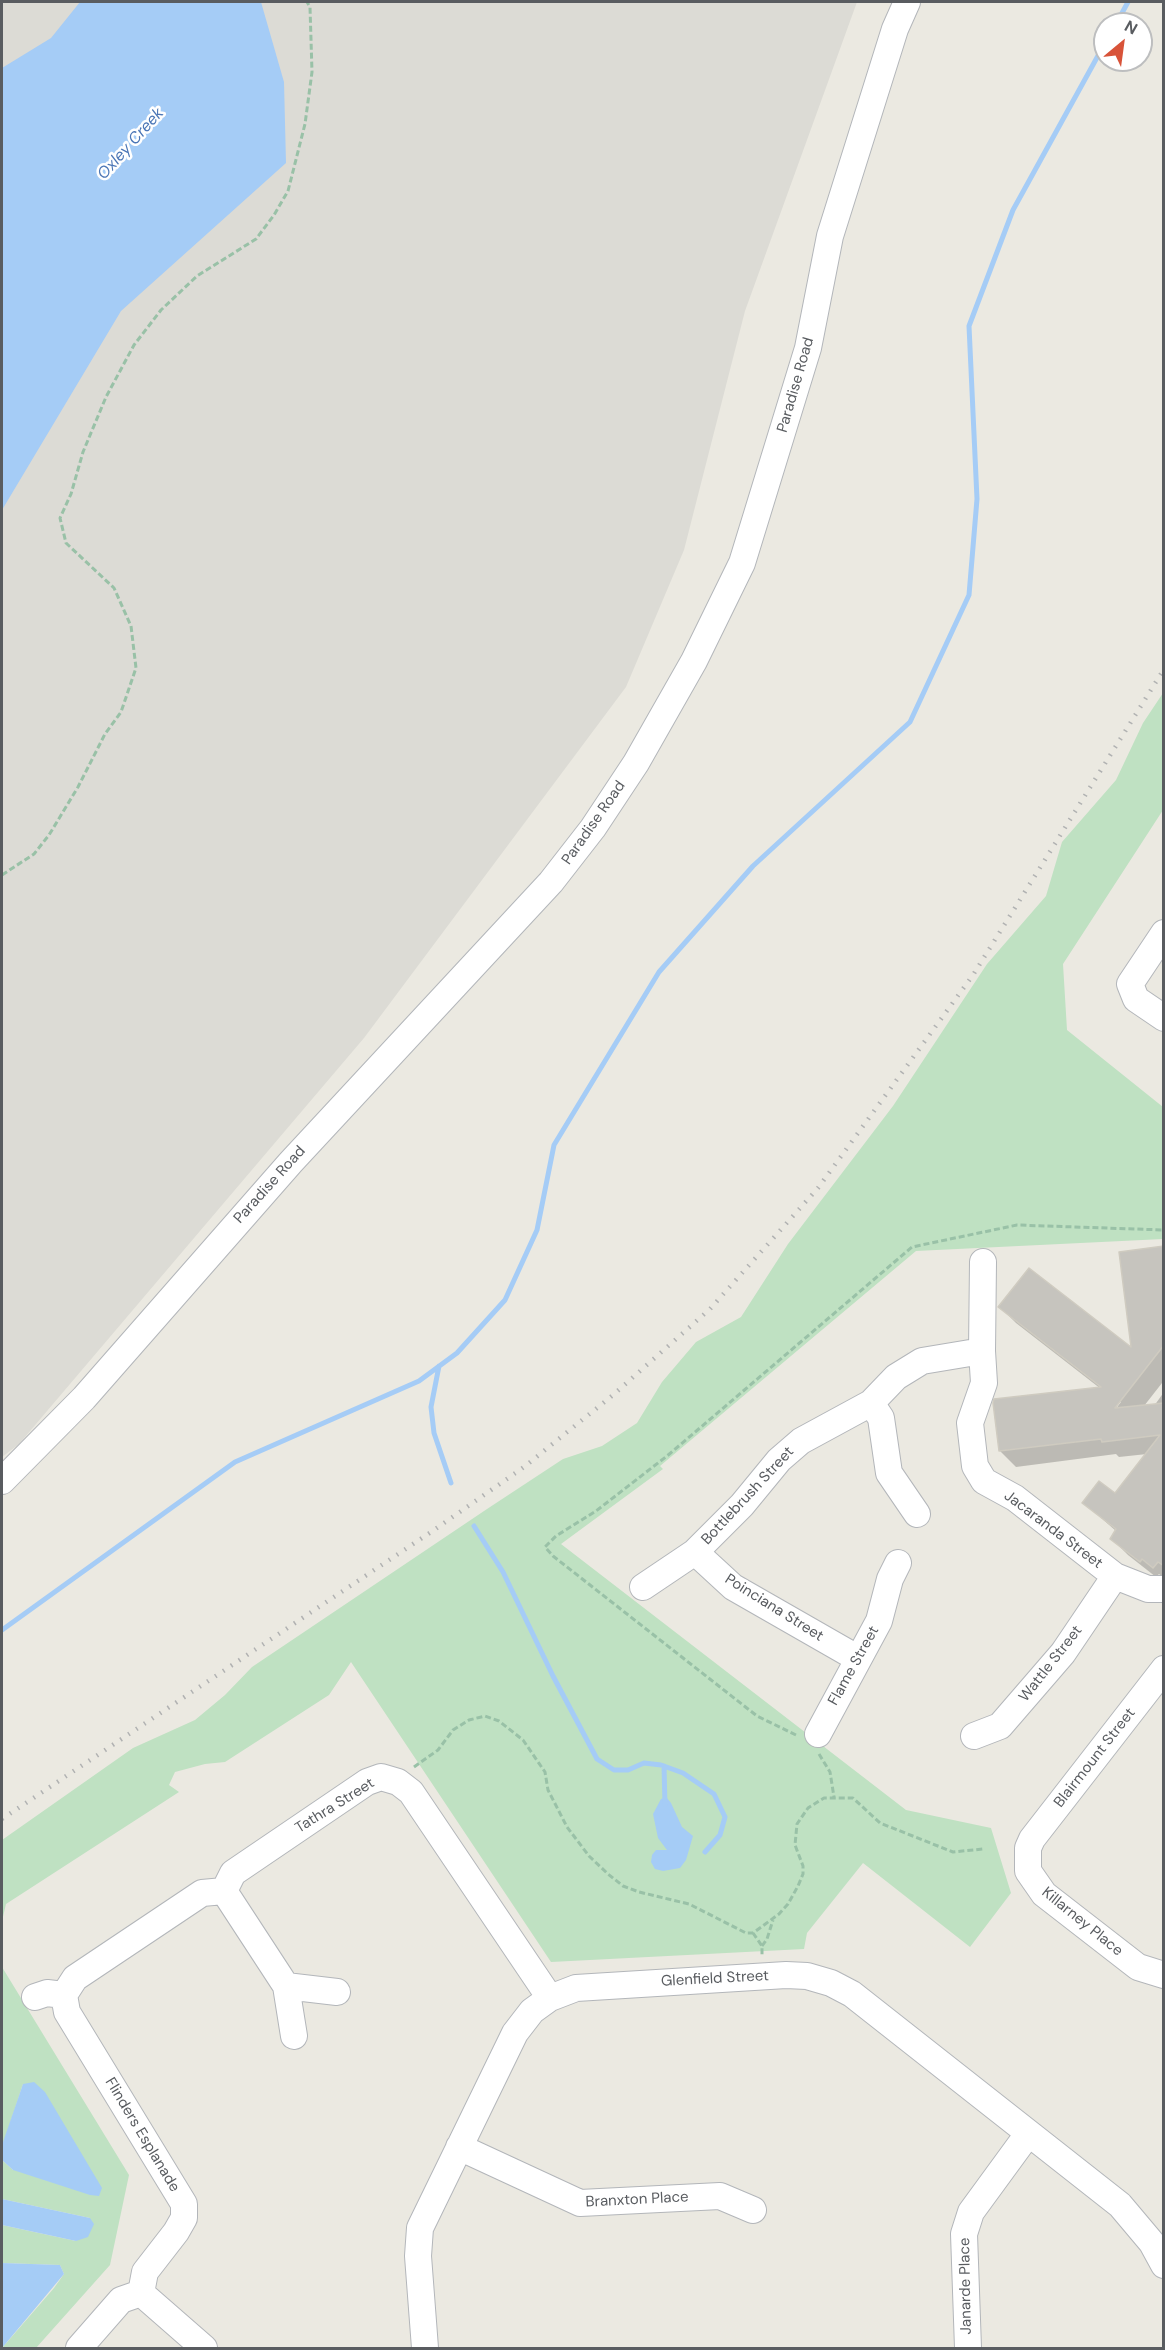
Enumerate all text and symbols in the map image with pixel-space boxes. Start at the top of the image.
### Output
north arrow [1093,12,1153,72]
text: N [1121,16,1141,40]
water label: Oxley Creek [94,104,168,184]
street label: Paradise Road [774,335,818,435]
street label: Paradise Road [558,778,630,868]
street label: Paradise Road [230,1142,310,1228]
street label: Bottlebrush Street [698,1443,798,1549]
street label: Jacaranda Street [1000,1487,1106,1573]
street label: Poinciana Street [721,1570,827,1646]
street label: Wattle Street [1016,1622,1086,1706]
street label: Flame Street [825,1623,883,1709]
street label: Blairmount Street [1050,1705,1140,1811]
street label: Tathra Street [292,1775,378,1837]
street label: Killarney Place [1038,1884,1126,1960]
street label: Glenfield Street [661,1967,769,1991]
street label: Flinders Esplanade [101,2075,183,2195]
street label: Branxton Place [585,2188,689,2212]
street label: Janarde Place [956,2237,976,2335]

